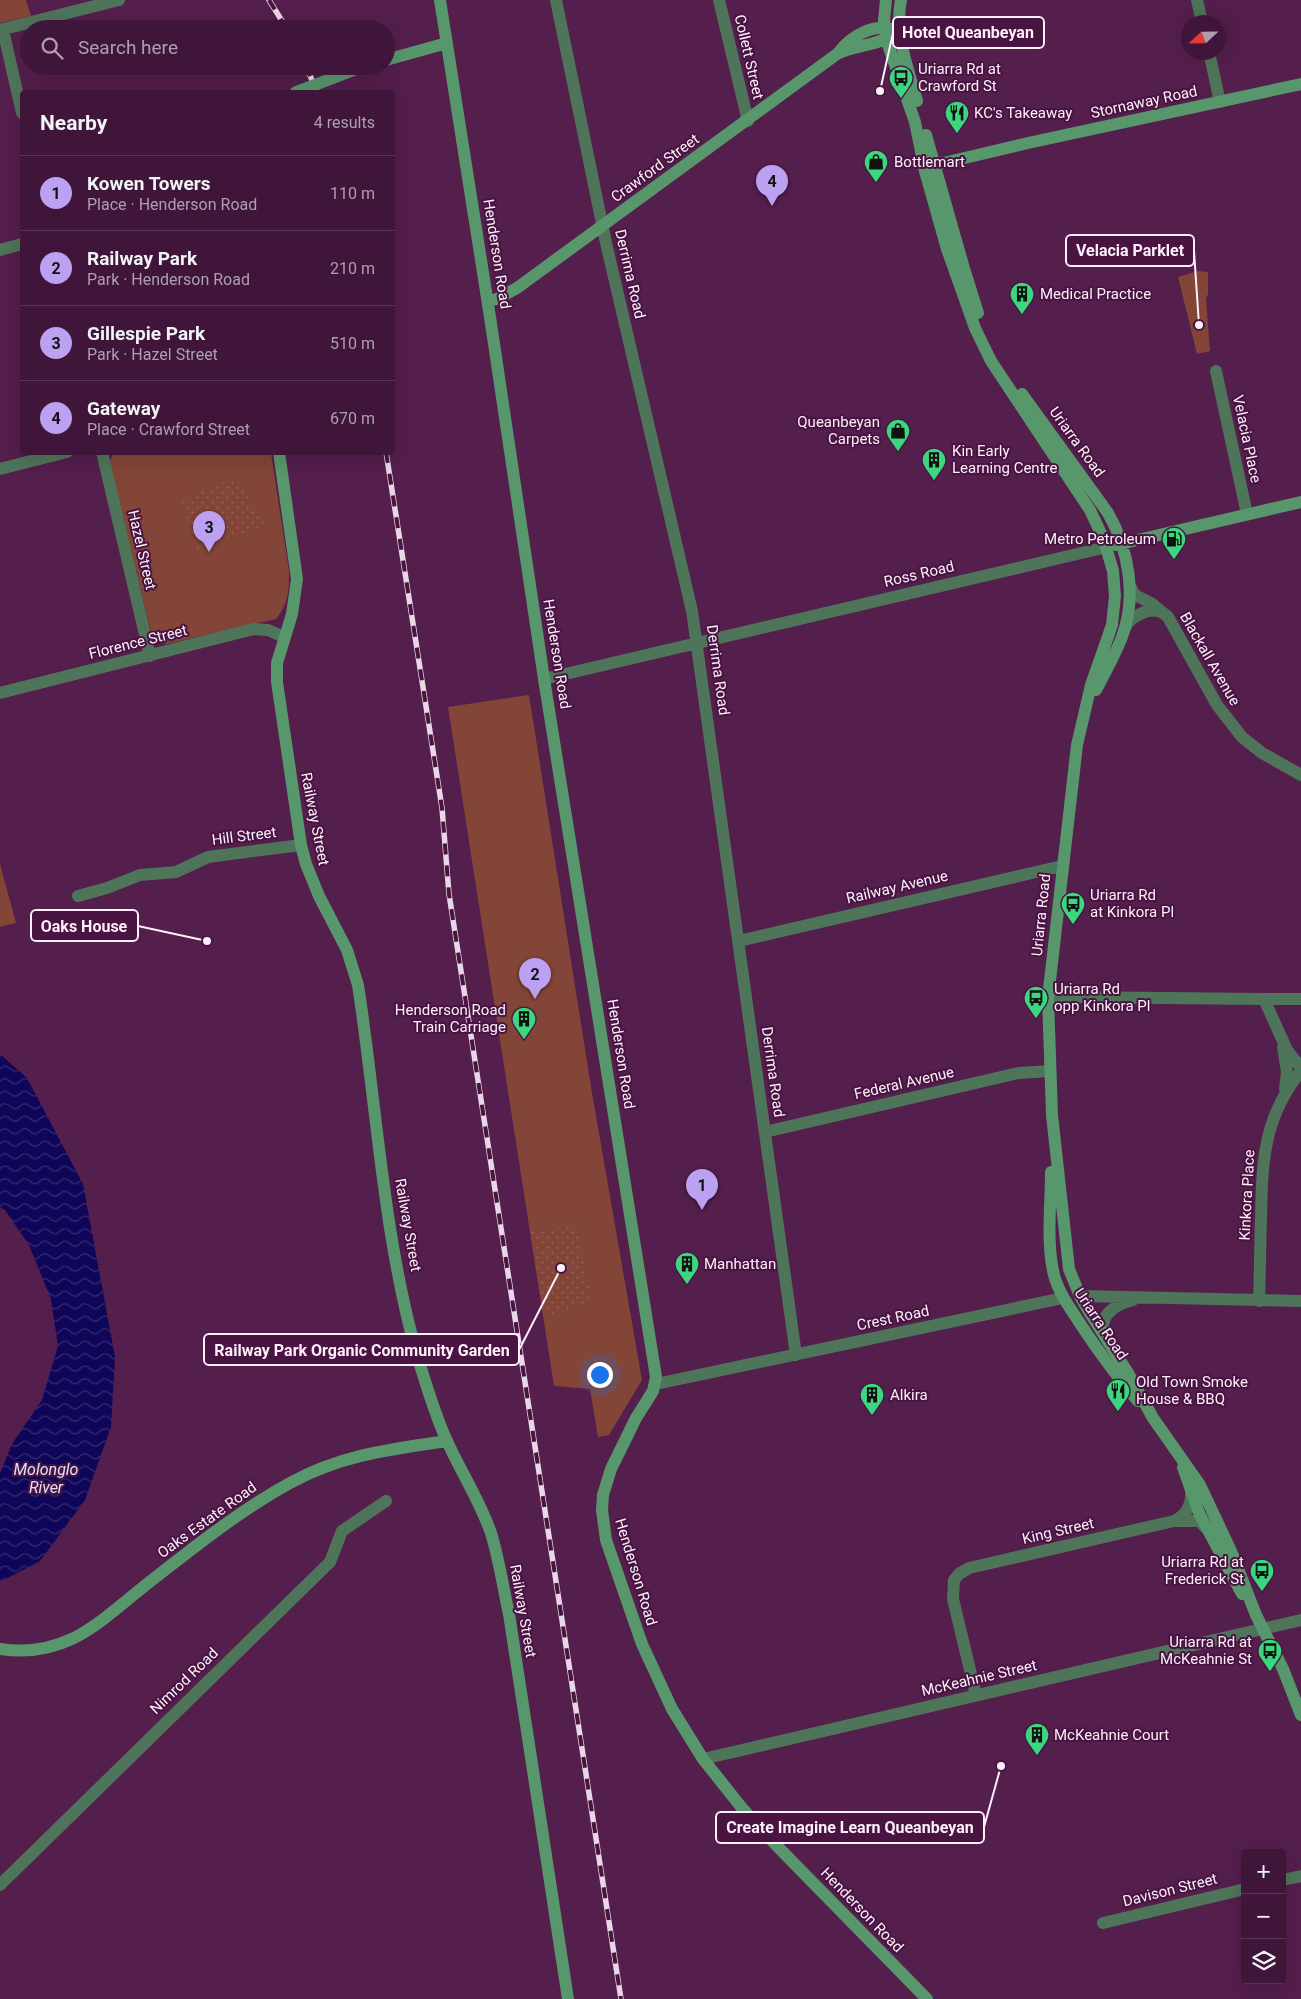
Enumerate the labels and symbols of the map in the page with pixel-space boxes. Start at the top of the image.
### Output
street label: Collett Street [730,13,768,101]
north arrow [1181,15,1226,60]
callout: Hotel Queanbeyan [893,17,1044,48]
text: Hotel Queanbeyan [902,23,1034,42]
place label: Uriarra Rd at Crawford St [918,60,1001,95]
bus stop icon: Uriarra Rd at Crawford St [888,65,914,99]
street label: Stornaway Road [1089,82,1199,122]
restaurant icon: KC's Takeaway [944,100,970,134]
place label: KC's Takeaway [974,104,1072,122]
street label: Crawford Street [607,130,703,206]
shop icon: Bottlemart [863,149,889,183]
place label: Bottlemart [894,153,965,171]
pin: 4 [756,165,788,206]
street label: Henderson Road [479,198,515,310]
street label: Derrima Road [611,228,649,320]
callout: Velacia Parklet [1066,235,1194,266]
text: Velacia Parklet [1076,241,1185,260]
building icon: Medical Practice [1009,281,1035,315]
place label: Medical Practice [1040,285,1151,303]
street label: Velacia Place [1229,393,1265,485]
street label: Uriarra Road [1045,403,1109,481]
place label: Queanbeyan Carpets [797,413,880,448]
shop icon: Queanbeyan Carpets [885,418,911,452]
place label: Kin Early Learning Centre [952,442,1057,477]
building icon: Kin Early Learning Centre [921,447,947,481]
street label: Hazel Street [124,508,160,592]
pin: 3 [193,511,225,552]
fuel station icon: Metro Petroleum [1161,526,1187,560]
place label: Metro Petroleum [1044,530,1156,548]
street label: Ross Road [882,557,956,591]
street label: Henderson Road [539,598,575,710]
street label: Blackall Avenue [1176,609,1244,709]
street label: Florence Street [87,621,189,663]
street label: Derrima Road [703,624,733,716]
street label: Railway Street [297,771,333,867]
street label: Hill Street [211,823,277,849]
street label: Railway Avenue [844,867,950,907]
street label: Uriarra Road [1028,873,1054,957]
place label: Uriarra Rd at Kinkora Pl [1090,886,1174,921]
bus stop icon: Uriarra Rd at Kinkora Pl [1060,891,1086,925]
callout: Oaks House [31,910,138,941]
text: Oaks House [41,917,128,936]
pin: 2 [519,958,551,999]
place label: Uriarra Rd opp Kinkora Pl [1054,980,1150,1015]
bus stop icon: Uriarra Rd opp Kinkora Pl [1023,985,1049,1019]
street label: Henderson Road [603,998,639,1110]
place label: Henderson Road Train Carriage [395,1001,506,1036]
building icon: Henderson Road Train Carriage [511,1006,537,1040]
street label: Derrima Road [758,1026,788,1118]
street label: Federal Avenue [852,1063,956,1103]
street label: Kinkora Place [1236,1149,1258,1241]
pin: 1 [686,1169,718,1210]
street label: Railway Street [391,1177,425,1273]
building icon: Manhattan [674,1251,700,1285]
place label: Manhattan [704,1255,776,1273]
street label: Uriarra Road [1070,1285,1132,1363]
street label: Crest Road [855,1302,931,1334]
callout: Railway Park Organic Community Garden [204,1334,519,1365]
text: Railway Park Organic Community Garden [214,1341,510,1360]
your location [587,1362,613,1388]
place label: Old Town Smoke House & BBQ [1136,1373,1248,1408]
restaurant icon: Old Town Smoke House & BBQ [1105,1378,1131,1412]
building icon: Alkira [859,1382,885,1416]
place label: Alkira [890,1386,928,1404]
water label: Molonglo River [14,1460,79,1497]
street label: Oaks Estate Road [154,1478,260,1562]
street label: King Street [1020,1514,1096,1548]
street label: Henderson Road [611,1516,661,1628]
place label: Uriarra Rd at Frederick St [1161,1553,1244,1588]
bus stop icon: Uriarra Rd at Frederick St [1249,1558,1275,1592]
street label: Railway Street [506,1563,540,1659]
place label: Uriarra Rd at McKeahnie St [1160,1633,1252,1668]
bus stop icon: Uriarra Rd at McKeahnie St [1257,1638,1283,1672]
street label: Nimrod Road [146,1644,222,1718]
street label: McKeahnie Street [920,1656,1038,1700]
building icon: McKeahnie Court [1024,1722,1050,1756]
place label: McKeahnie Court [1054,1726,1169,1744]
callout: Create Imagine Learn Queanbeyan [716,1812,984,1843]
text: Create Imagine Learn Queanbeyan [726,1818,974,1837]
street label: Henderson Road [817,1864,907,1956]
street label: Davison Street [1121,1870,1219,1910]

